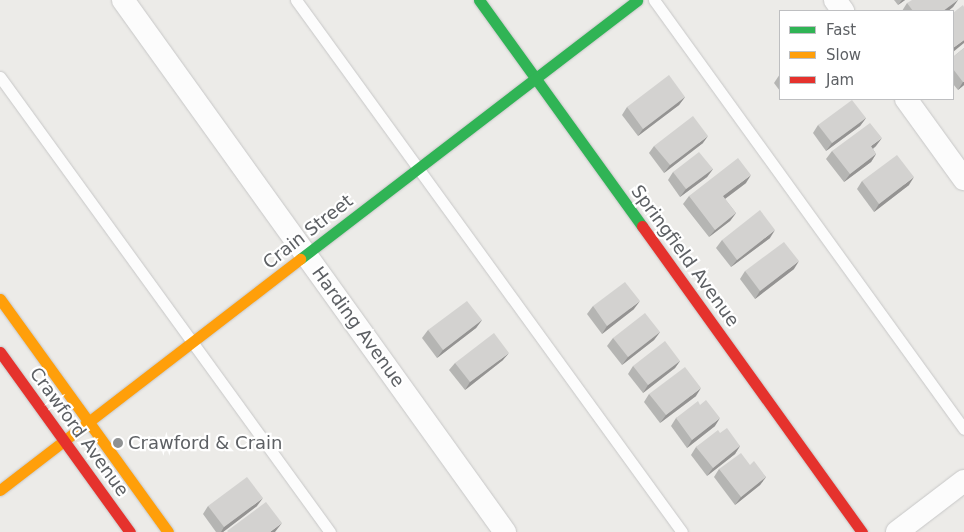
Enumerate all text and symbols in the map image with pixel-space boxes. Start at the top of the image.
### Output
legend [779,10,954,100]
text: Fast [826,21,856,39]
text: Slow [826,46,861,64]
text: Jam [826,71,854,89]
street label: Springfield Avenue [626,181,744,331]
street label: Crain Street [259,190,357,274]
street label: Harding Avenue [307,263,409,391]
street label: Crawford Avenue [25,363,133,501]
place label: Crawford & Crain [128,432,282,454]
marker: Crawford & Crain [112,437,124,449]

